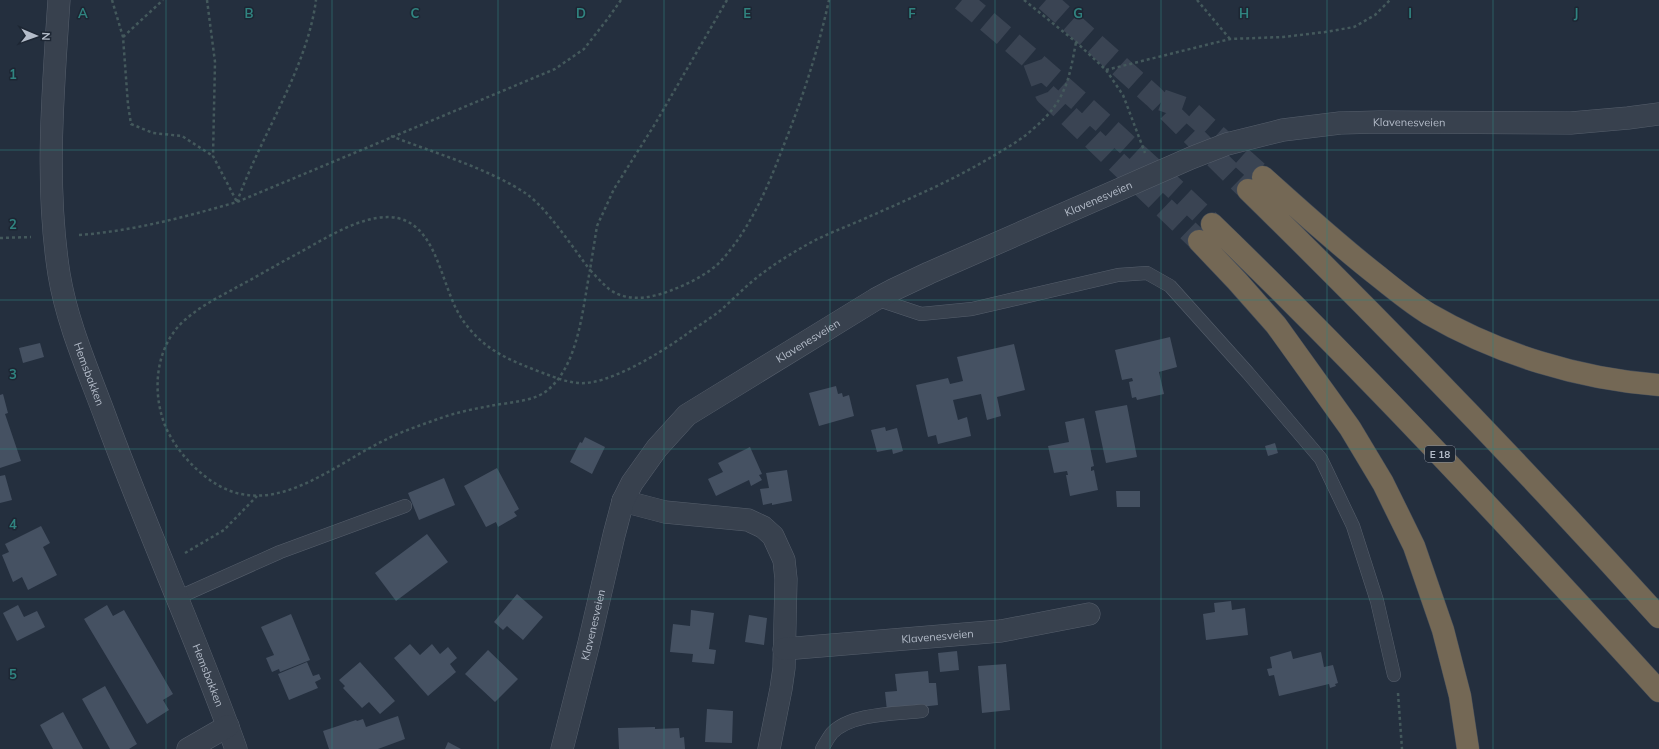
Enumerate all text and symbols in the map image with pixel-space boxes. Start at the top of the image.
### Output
text: A [78,5,88,21]
text: B [245,5,254,21]
text: C [411,5,420,21]
text: D [576,5,586,21]
text: E [743,5,751,21]
text: F [908,5,916,21]
text: G [1073,5,1083,21]
text: H [1239,5,1249,21]
text: I [1408,5,1412,21]
text: J [1574,5,1578,21]
north arrow [16,16,56,56]
text: N [39,32,53,41]
text: 1 [9,66,17,82]
street label: Klavenesveien [1373,115,1445,129]
street label: Klavenesveien [1062,178,1134,220]
text: 2 [9,216,17,232]
street label: Klavenesveien [773,316,842,366]
street label: Hemsbakken [71,340,107,408]
text: 3 [9,366,17,382]
road number: E 18 [1425,446,1455,462]
text: 4 [9,516,17,532]
street label: Klavenesveien [578,588,608,662]
street label: Klavenesveien [901,626,974,646]
street label: Hemsbakken [189,642,227,709]
text: 5 [9,666,17,682]

